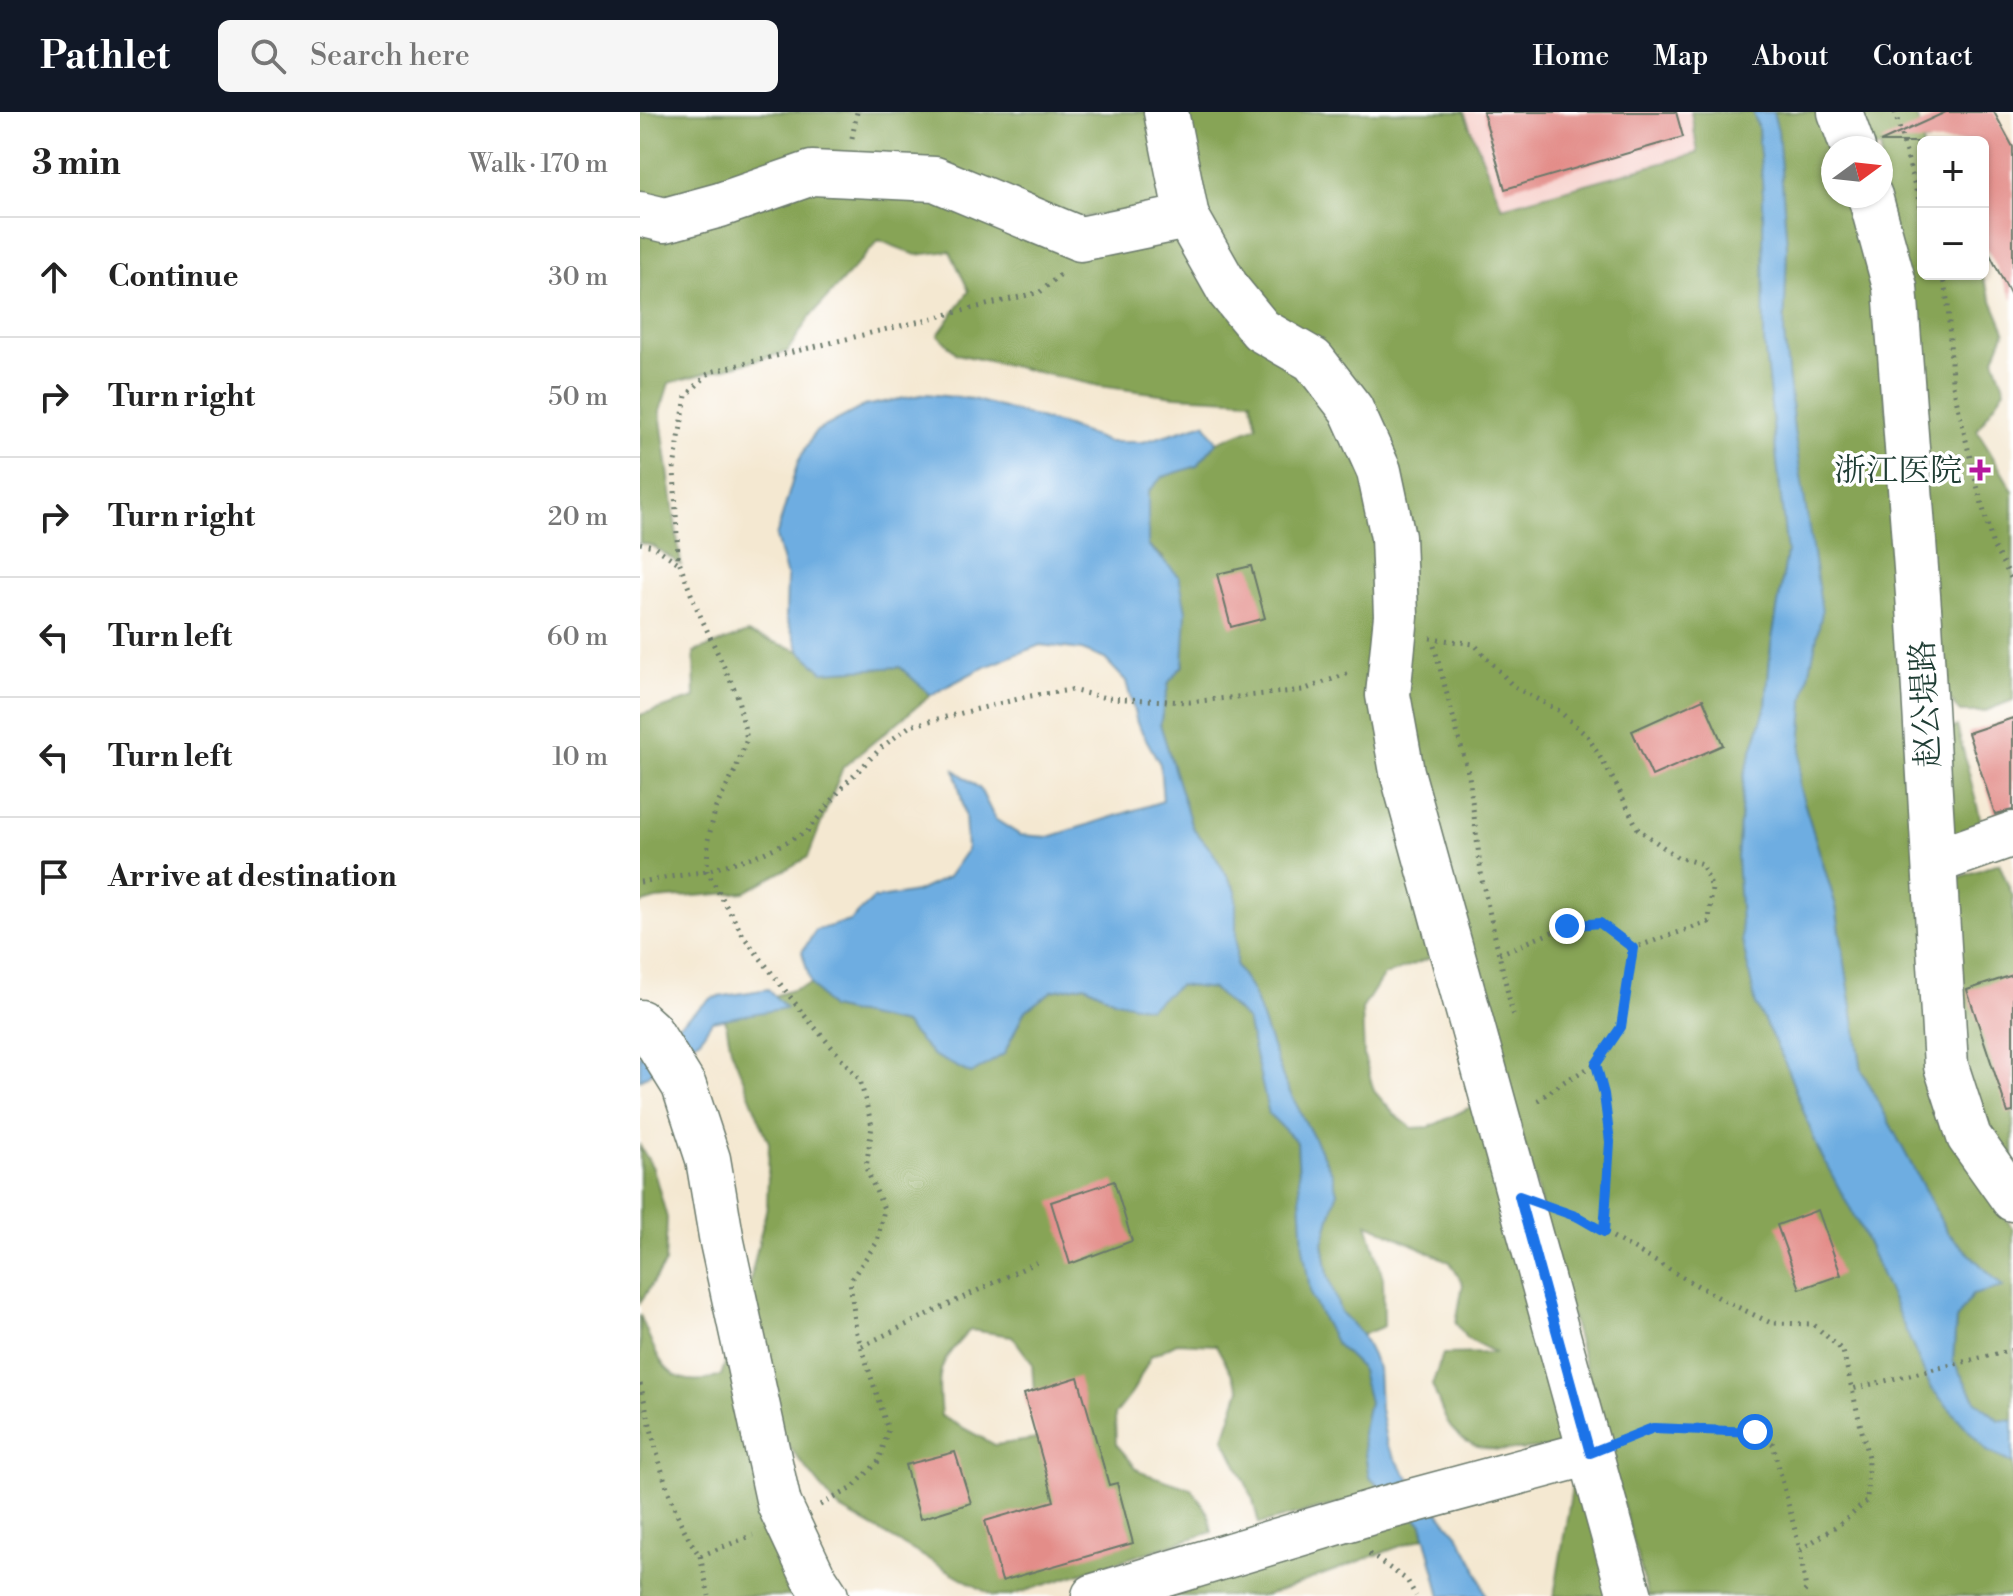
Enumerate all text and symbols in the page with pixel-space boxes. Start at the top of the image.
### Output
search box [218,20,778,92]
text: Pathlet [40,33,170,80]
icon: search [246,34,290,78]
text: Search here [310,37,470,75]
text: Home [1533,39,1609,74]
text: Map [1653,39,1708,74]
text: About [1752,39,1829,74]
text: Contact [1873,39,1973,74]
north arrow [1821,136,1893,208]
map controls [1917,136,1989,280]
button: + [1917,136,1989,208]
text: 3 min [32,143,121,185]
text: Walk · 170 m [469,148,608,180]
button: − [1917,208,1989,280]
icon: ahead [32,255,76,299]
text: Continue [108,258,239,296]
text: 30 m [548,261,608,293]
icon: right [32,375,76,419]
text: Turn right [108,378,255,416]
text: 50 m [548,381,608,413]
place label: 浙江医院 [1834,451,1962,491]
marker: 浙江医院 [1969,459,1991,481]
icon: right [32,495,76,539]
text: Turn right [108,498,255,536]
text: 20 m [548,501,608,533]
icon: left [32,615,76,659]
text: Turn left [108,618,232,656]
text: 60 m [547,621,608,653]
street label: 赵公堤路 [1903,639,1949,769]
icon: left [32,735,76,779]
text: Turn left [108,738,232,776]
text: 10 m [552,741,608,773]
icon: arrive [32,855,76,899]
text: Arrive at destination [108,858,397,896]
route end [1549,908,1585,944]
route start [1737,1414,1773,1450]

